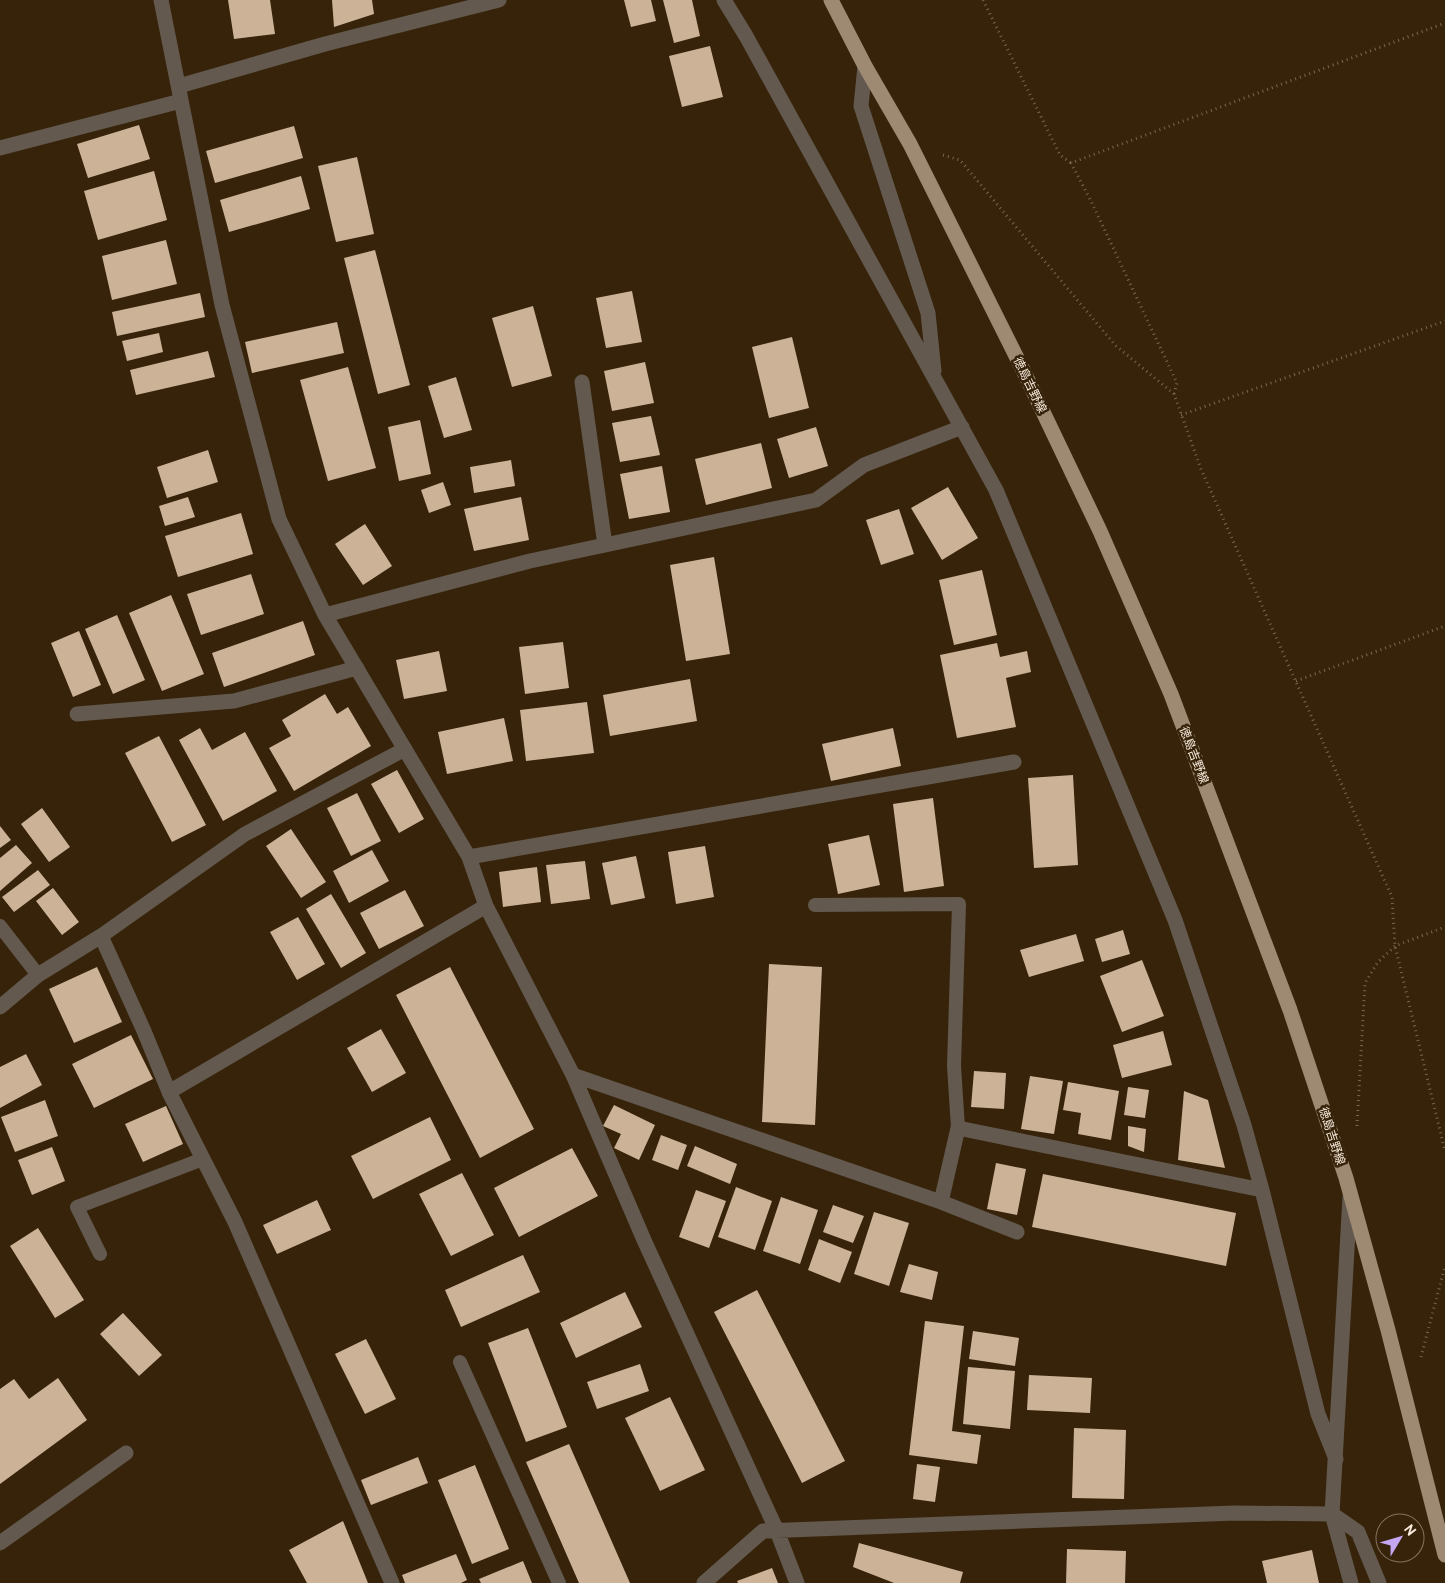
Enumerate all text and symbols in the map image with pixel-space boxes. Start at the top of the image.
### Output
street label: 徳島吉野線 [1009,355,1049,416]
street label: 徳島吉野線 [1175,724,1211,786]
street label: 徳島吉野線 [1314,1105,1348,1167]
north arrow [1375,1513,1425,1563]
text: N [1399,1522,1419,1540]

